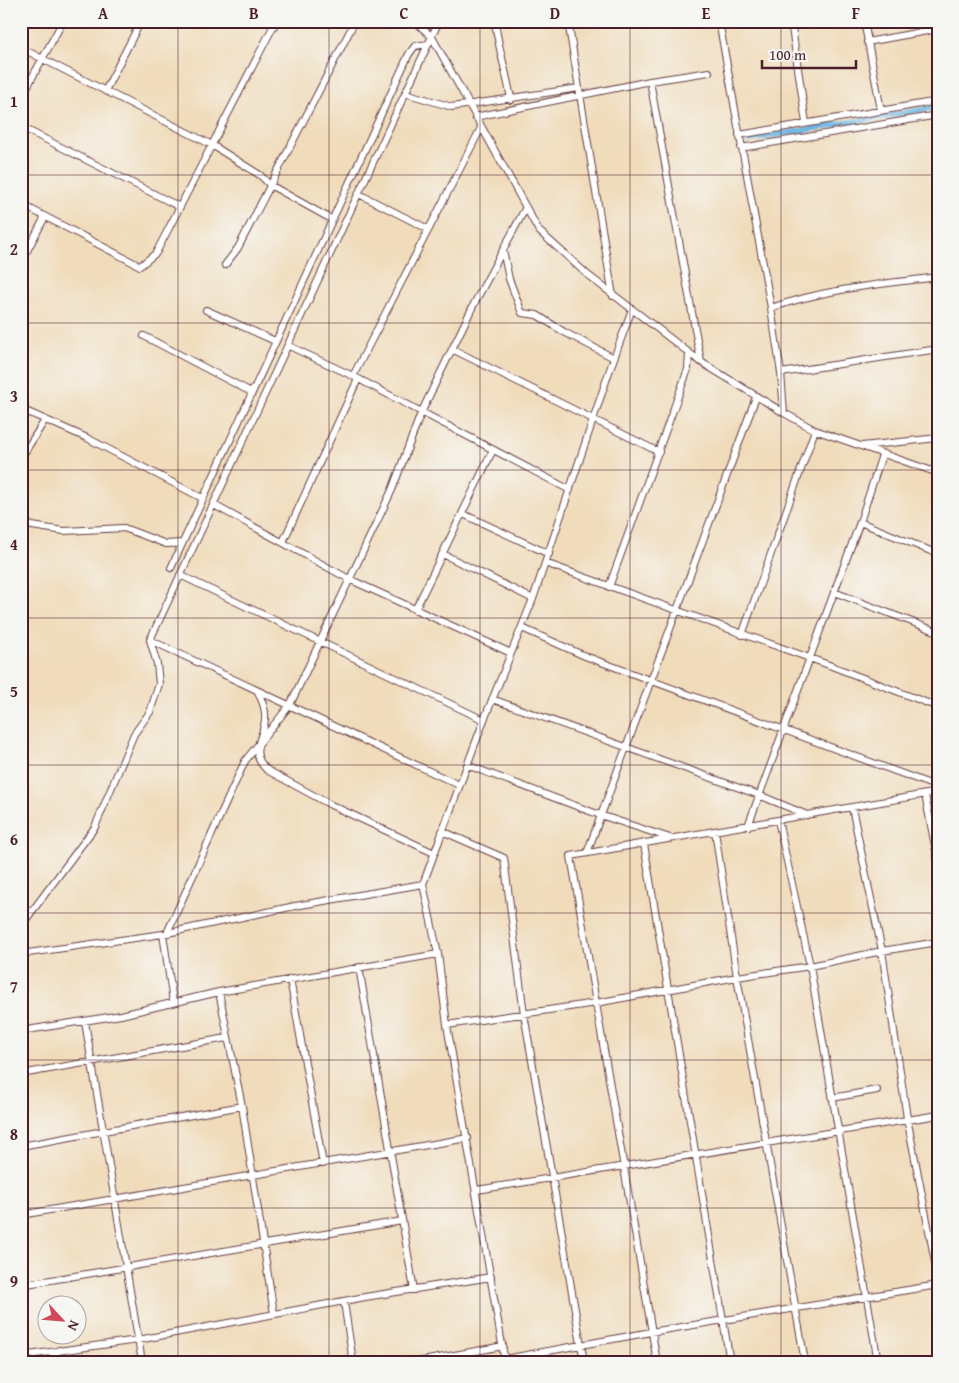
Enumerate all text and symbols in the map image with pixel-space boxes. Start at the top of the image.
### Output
text: A [98,1,109,25]
text: B [249,1,259,25]
text: C [399,1,409,25]
text: D [550,1,560,25]
text: E [702,1,711,25]
text: F [852,1,860,25]
scale bar [762,38,855,70]
text: 100 m [769,44,807,65]
text: 1 [10,89,18,113]
text: 2 [10,237,18,261]
text: 3 [10,384,18,408]
text: 4 [10,532,18,556]
text: 5 [10,679,18,703]
text: 6 [10,827,18,851]
text: 7 [10,974,18,998]
text: 8 [10,1122,18,1146]
text: 9 [10,1269,18,1293]
north arrow [38,1296,88,1346]
text: N [62,1317,85,1335]

